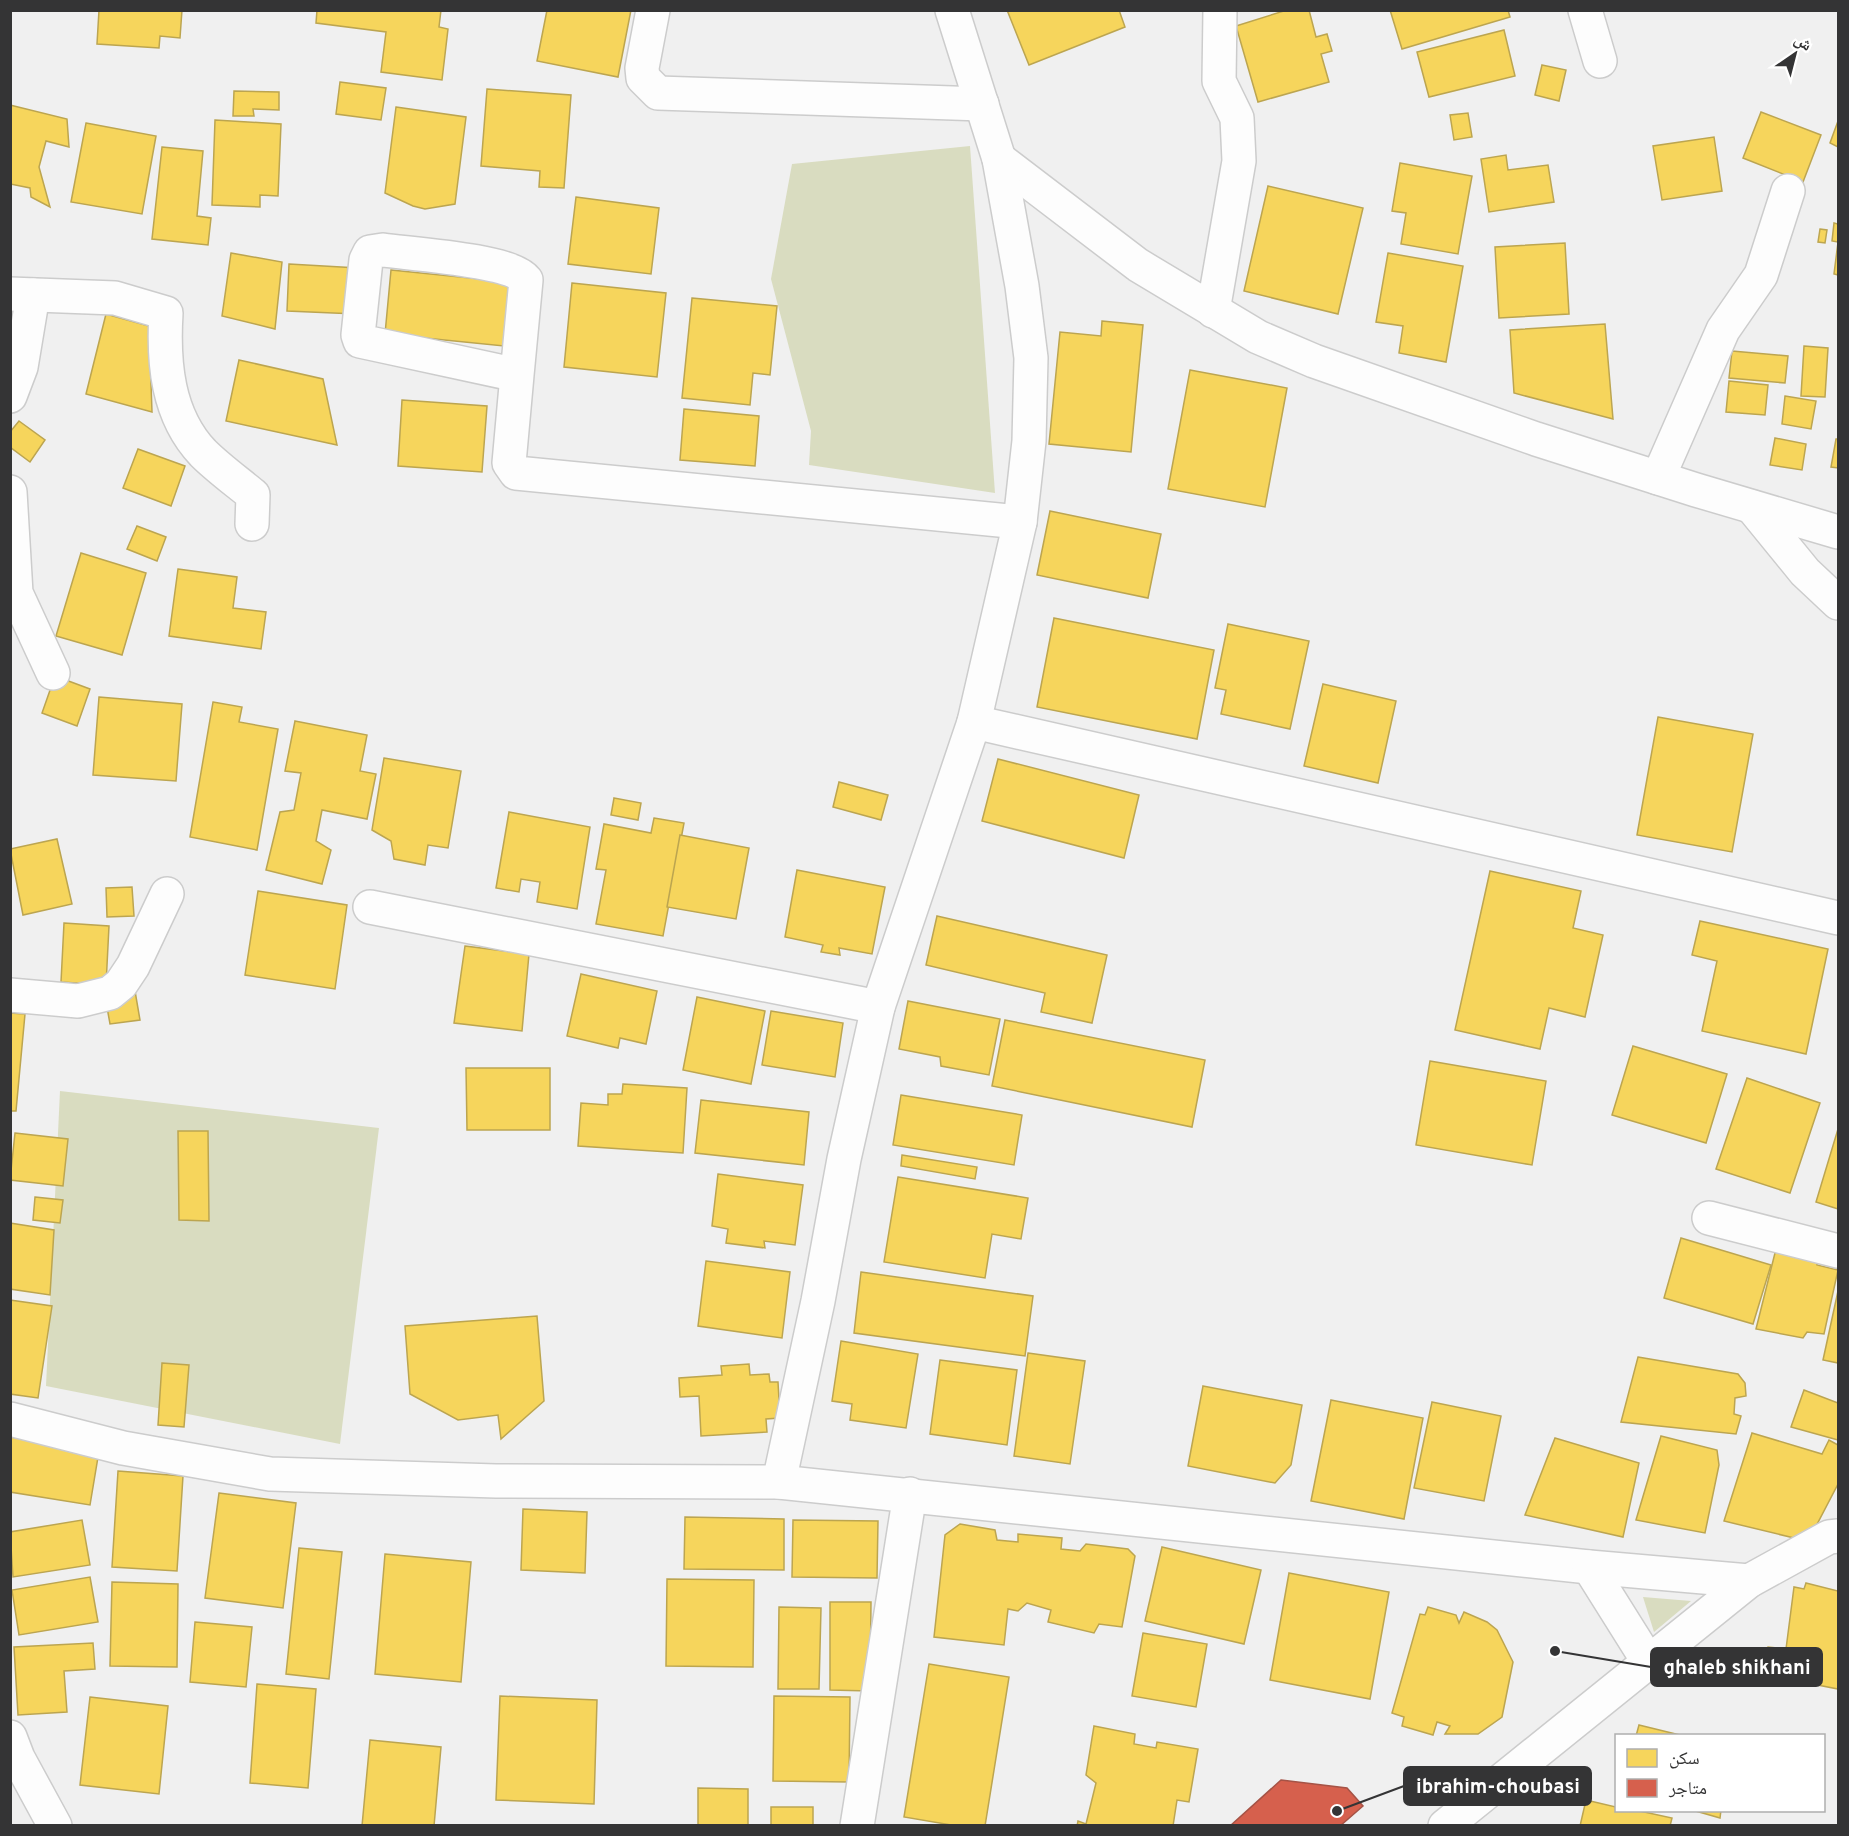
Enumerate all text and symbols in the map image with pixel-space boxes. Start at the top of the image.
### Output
north arrow [1765,24,1825,84]
text: ش [1790,30,1815,56]
callout: ghaleb shikhani [1651,1648,1822,1686]
text: ghaleb shikhani [1663,1656,1811,1682]
legend [1615,1734,1825,1812]
text: سكن [1669,1748,1700,1771]
callout: ibrahim-choubasi [1404,1767,1591,1805]
text: ibrahim-choubasi [1416,1775,1580,1801]
text: متاجر [1668,1778,1707,1801]

